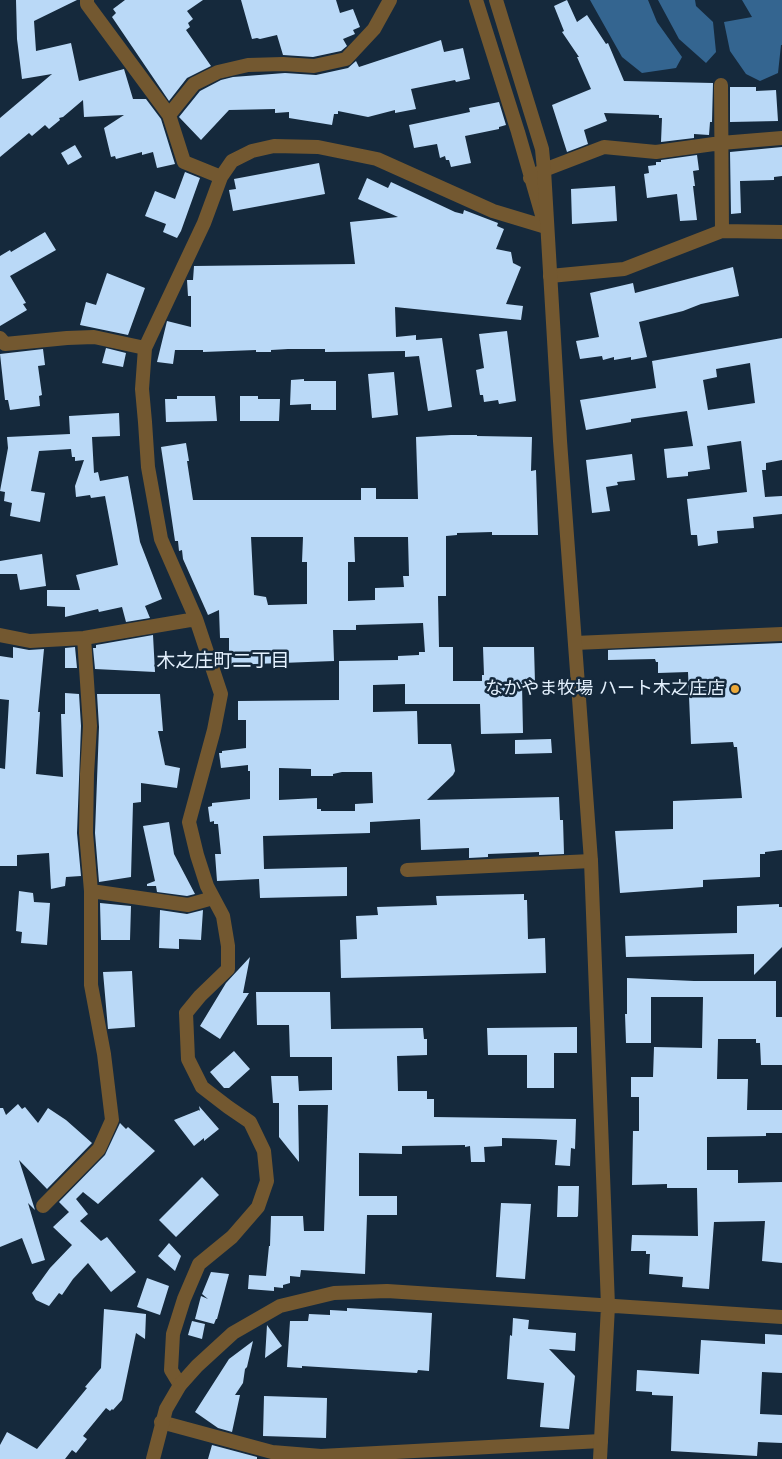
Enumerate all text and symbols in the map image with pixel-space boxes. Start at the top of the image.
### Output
district label: 木之庄町二丁目 [157,651,289,673]
place label: なかやま牧場 ハート木之庄店 [485,678,725,700]
marker: なかやま牧場 ハート木之庄店 [729,683,741,695]

